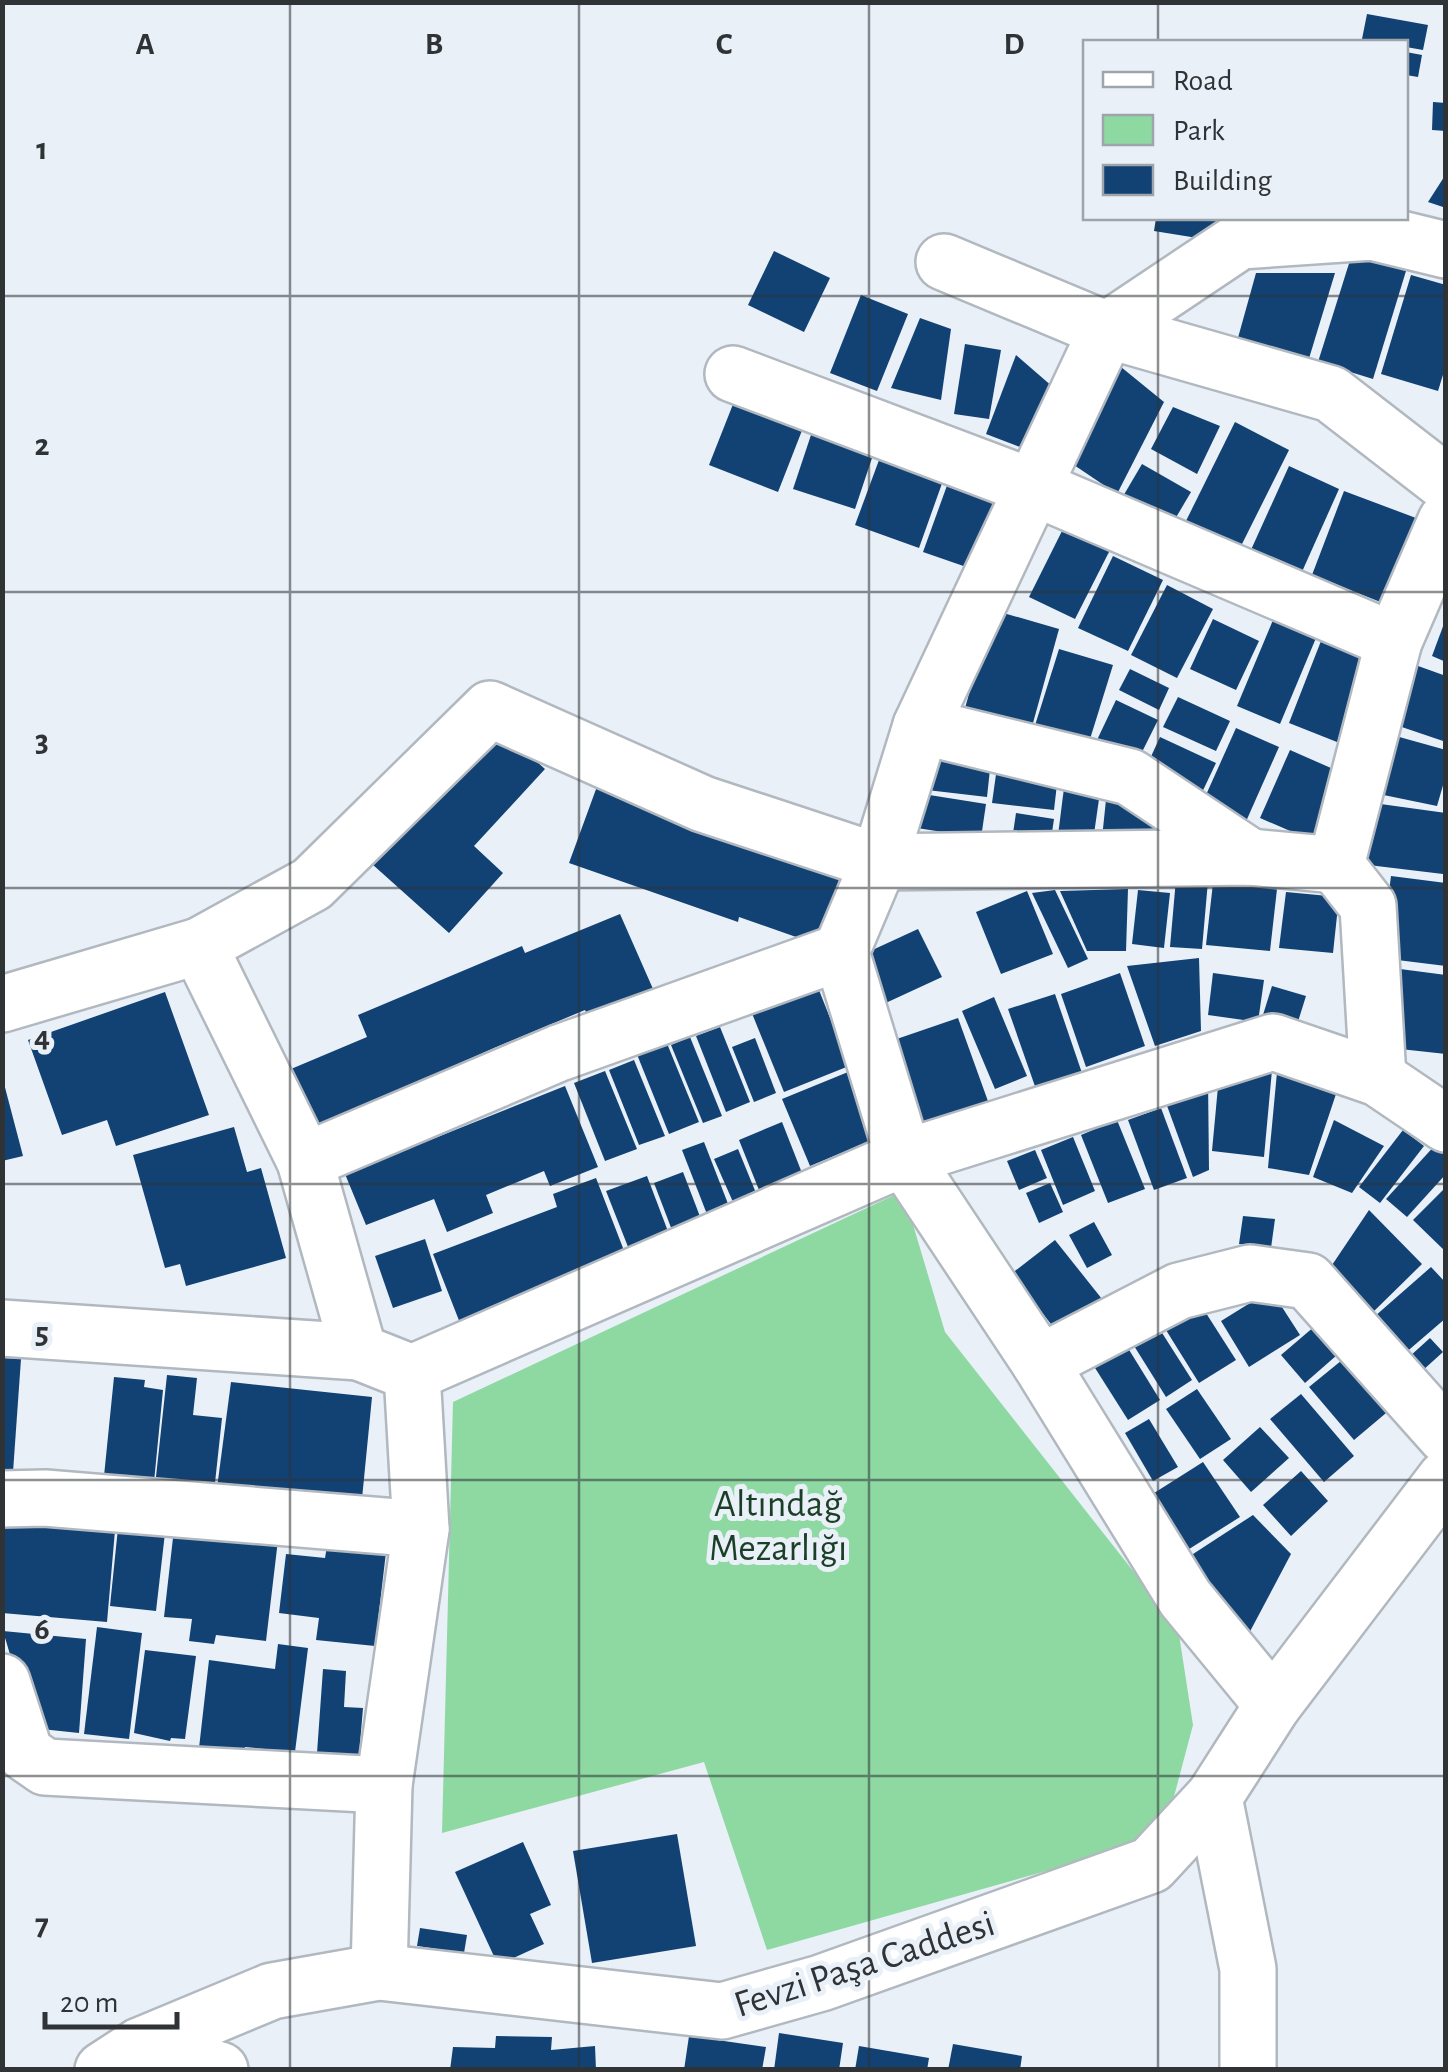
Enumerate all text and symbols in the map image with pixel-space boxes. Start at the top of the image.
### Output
text: A [135,28,155,60]
text: B [425,28,443,60]
text: C [716,28,733,60]
text: D [1004,28,1025,60]
legend [1083,40,1408,220]
text: Road [1173,66,1233,96]
text: Park [1173,116,1225,146]
text: 1 [36,133,48,165]
text: Building [1173,166,1272,196]
text: 2 [34,429,50,461]
text: 3 [35,725,49,757]
text: 4 [34,1021,50,1053]
text: 5 [35,1317,49,1349]
park label: Altındağ Mezarlığı [709,1486,847,1568]
text: 6 [34,1613,50,1645]
street label: Fevzi Paşa Caddesi [730,1905,1000,2025]
text: 7 [35,1909,49,1941]
scale bar [45,1967,178,2029]
text: 20 m [60,1988,118,2018]

